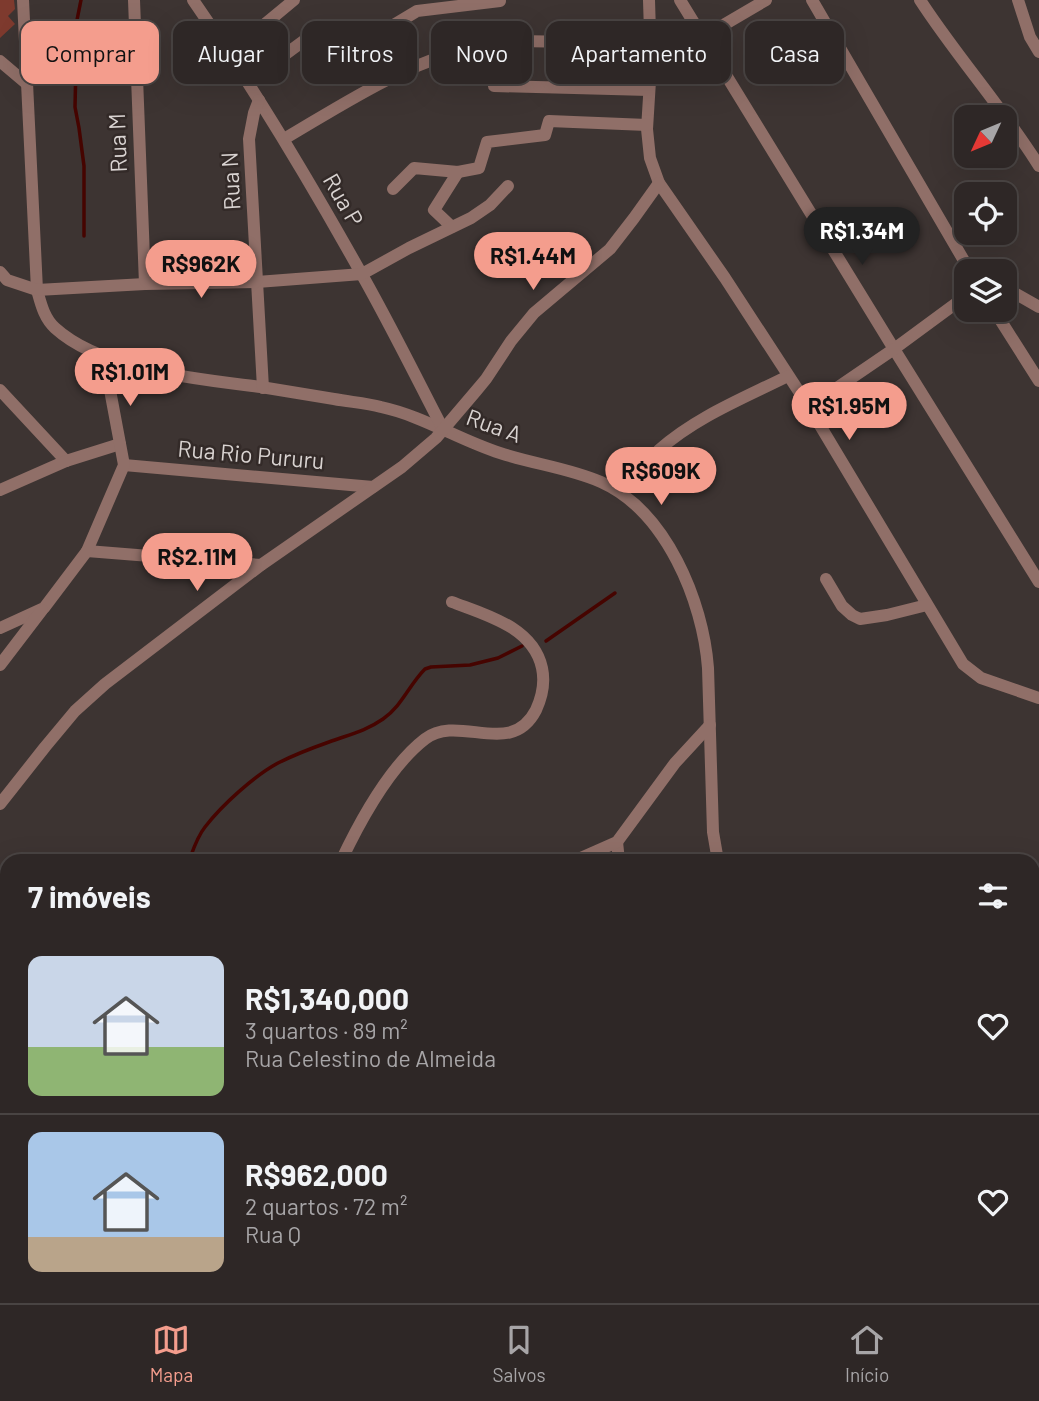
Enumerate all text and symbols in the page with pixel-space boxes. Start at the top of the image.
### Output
chip: Comprar [21,21,159,84]
chip: Alugar [173,21,288,84]
chip: Filtros [302,21,417,84]
chip: Novo [431,21,532,84]
chip: Apartamento [546,21,731,84]
chip: Casa [745,21,844,84]
north arrow [954,105,1017,168]
map controls [954,105,1017,322]
street label: Rua M [102,113,132,173]
street label: Rua N [214,151,246,211]
street label: Rua P [318,168,370,231]
button: locate [954,182,1017,245]
pin: R$1.34M [797,208,927,267]
text: R$1.34M [820,216,904,244]
pin: R$1.44M [468,232,598,292]
pin: R$962K [144,240,258,300]
text: R$1.44M [490,241,576,269]
text: R$962K [161,249,241,277]
button: layers [954,259,1017,322]
pin: R$1.01M [65,348,195,408]
text: R$1.01M [91,357,169,385]
pin: R$1.95M [784,382,914,442]
text: R$1.95M [808,391,890,419]
street label: Rua A [463,402,526,448]
street label: Rua Rio Pururu [177,434,326,474]
pin: R$609K [604,448,718,507]
text: R$609K [621,456,701,484]
pin: R$2.11M [132,534,262,593]
text: R$2.11M [157,542,237,570]
icon: filters [974,877,1012,915]
text: 7 imóveis [28,878,151,914]
text: R$1,340,000 [245,980,409,1016]
icon: home [84,984,168,1068]
icon: heart [974,1007,1012,1045]
text: 3 quartos · 89 m² [245,1016,408,1044]
text: Rua Celestino de Almeida [245,1044,496,1072]
text: R$962,000 [245,1156,388,1192]
icon: home [84,1160,168,1244]
icon: heart [974,1183,1012,1221]
text: 2 quartos · 72 m² [245,1192,407,1220]
text: Rua Q [245,1220,301,1248]
tab: Mapa [150,1321,193,1386]
tab: Salvos [492,1321,546,1386]
tab: Início [845,1321,889,1386]

